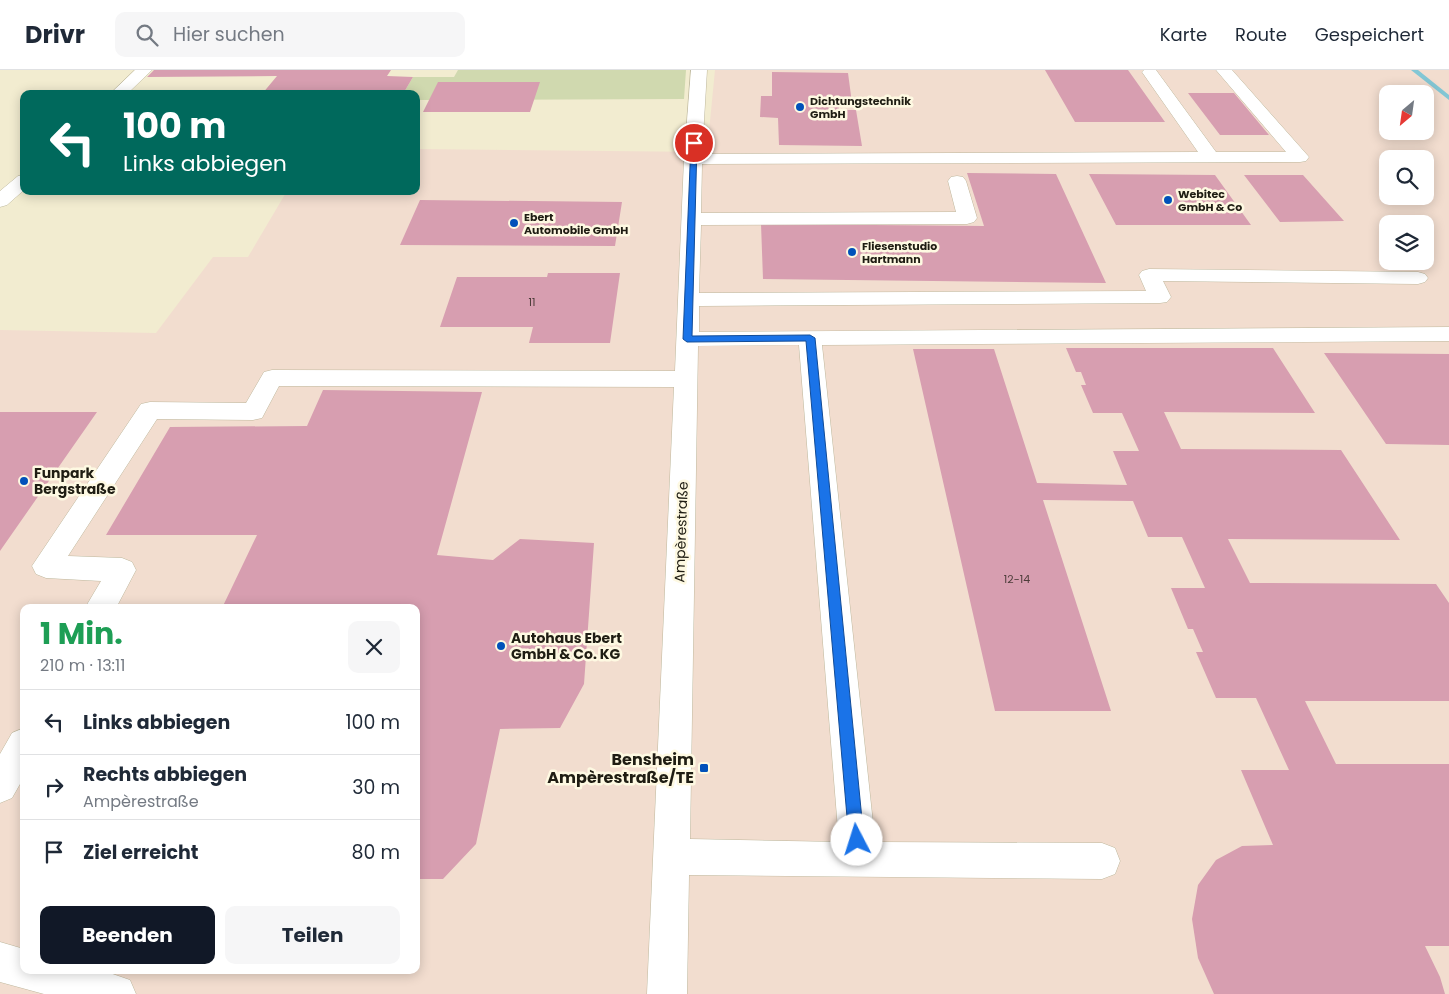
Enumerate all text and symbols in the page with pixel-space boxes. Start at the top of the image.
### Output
search box [115,12,465,57]
text: Drivr [25,18,85,51]
icon: search [133,21,161,49]
text: Hier suchen [173,21,285,48]
text: Karte [1160,22,1207,47]
text: Route [1235,22,1287,47]
text: Gespeichert [1315,22,1424,47]
north arrow [1379,85,1434,140]
map controls [1379,85,1434,270]
place label: Dichtungstechnik GmbH [810,93,911,122]
text: 100 m [123,101,226,150]
marker: Dichtungstechnik GmbH [794,101,806,113]
icon: left [40,110,105,175]
pin [673,122,715,164]
icon: arrive [680,129,708,157]
text: Links abbiegen [123,148,287,179]
button: search [1379,150,1434,205]
place label: Webitec GmbH & Co [1178,186,1242,215]
marker: Webitec GmbH & Co [1162,194,1174,206]
place label: Ebert Automobile GmbH [524,209,628,238]
button: layers [1379,215,1434,270]
marker: Ebert Automobile GmbH [508,217,520,229]
place label: Fliesenstudio Hartmann [862,238,937,267]
marker: Fliesenstudio Hartmann [846,246,858,258]
house number: 11 [528,294,536,310]
place label: Funpark Bergstraße [34,463,116,499]
marker: Funpark Bergstraße [18,475,30,487]
street label: Ampèrestraße [669,481,693,583]
house number: 12-14 [1004,571,1030,587]
text: 1 Min. [40,612,123,655]
button: close [348,621,400,673]
place label: Autohaus Ebert GmbH & Co. KG [511,628,622,664]
marker: Autohaus Ebert GmbH & Co. KG [495,640,507,652]
text: 210 m · 13:11 [40,654,125,677]
icon: left [40,708,68,736]
text: Links abbiegen [83,709,230,736]
text: 100 m [345,709,400,736]
place label: Bensheim Ampèrestraße/TE [547,748,694,789]
text: Rechts abbiegen [83,761,247,788]
marker: Bensheim Ampèrestraße/TE [698,762,710,774]
icon: right [40,773,68,801]
text: 30 m [352,774,400,801]
text: Ampèrestraße [83,790,199,813]
position arrow [830,813,882,865]
icon: arrive [40,838,68,866]
text: Ziel erreicht [83,839,199,866]
text: 80 m [351,839,400,866]
button: Beenden [40,906,215,964]
button: Teilen [225,906,400,964]

